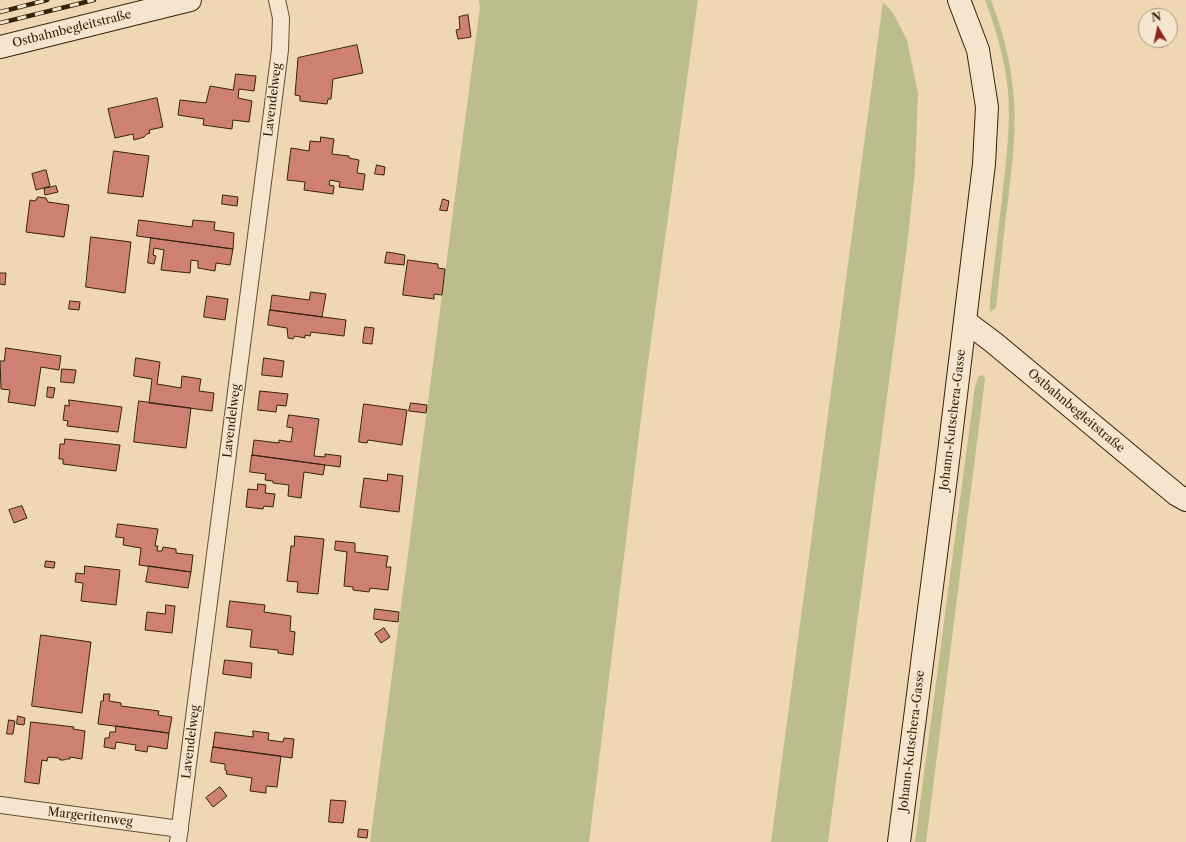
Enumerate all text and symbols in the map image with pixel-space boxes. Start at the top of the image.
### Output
street label: Ostbahnbegleitstraße [11,7,133,51]
north arrow [1138,8,1178,48]
text: N [1150,9,1162,25]
street label: Lavendelweg [261,62,285,138]
street label: Johann-Kutschera-Gasse [937,348,969,492]
street label: Ostbahnbegleitstraße [1025,366,1127,456]
street label: Lavendelweg [220,383,244,459]
street label: Johann-Kutschera-Gasse [896,669,928,813]
street label: Lavendelweg [179,704,203,780]
street label: Margeritenweg [47,805,133,829]

